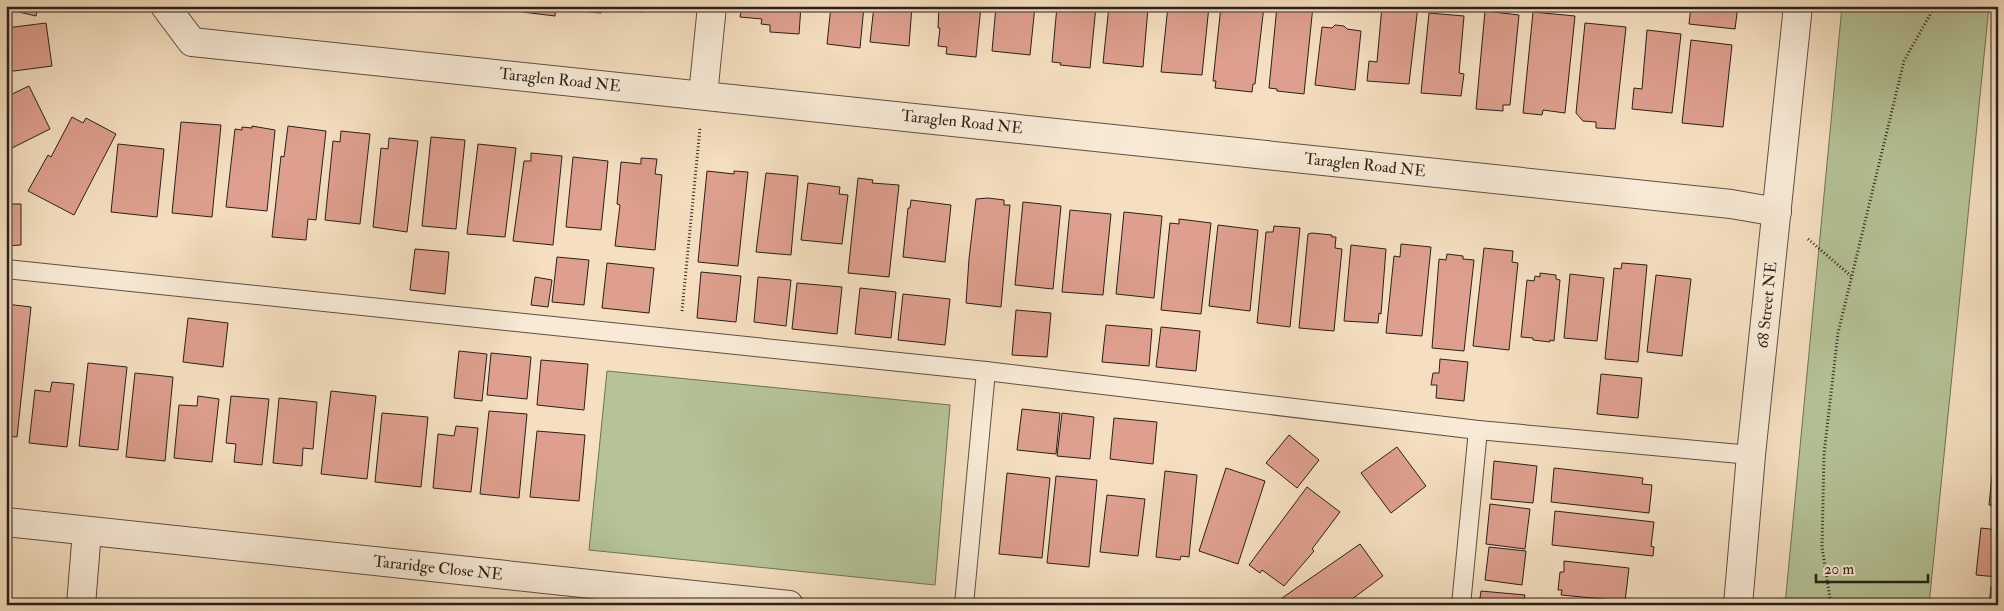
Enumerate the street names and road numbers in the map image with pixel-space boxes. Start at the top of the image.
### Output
street label: Taraglen Road NE [498,64,622,96]
street label: Taraglen Road NE [900,106,1024,138]
street label: Taraglen Road NE [1303,149,1427,181]
street label: 68 Street NE [1753,261,1781,349]
street label: Tararidge Close NE [372,551,504,585]

